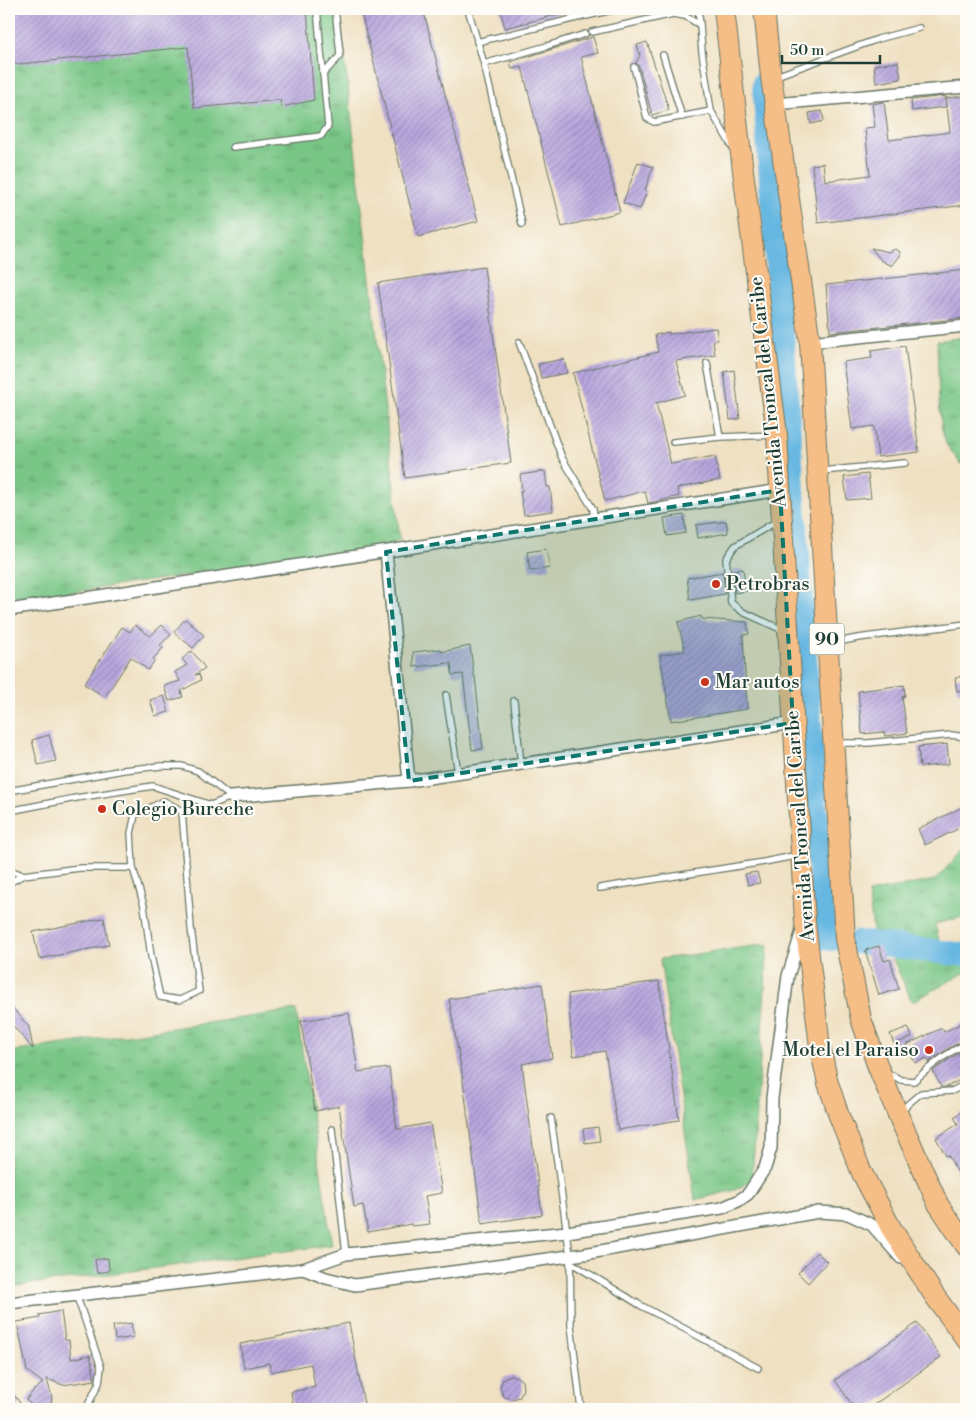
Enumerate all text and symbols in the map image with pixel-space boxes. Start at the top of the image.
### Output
scale bar [782,32,880,64]
text: 50 m [790,41,824,60]
street label: Avenida Troncal del Caribe [744,275,792,510]
place label: Petrobras [726,572,810,596]
marker: Petrobras [710,578,722,590]
road number: 90 [810,624,844,654]
place label: Mar autos [715,670,799,694]
marker: Mar autos [699,676,711,688]
street label: Avenida Troncal del Caribe [780,709,820,944]
place label: Colegio Bureche [112,797,254,821]
marker: Colegio Bureche [96,803,108,815]
place label: Motel el Paraiso [782,1038,919,1062]
marker: Motel el Paraiso [923,1044,935,1056]

